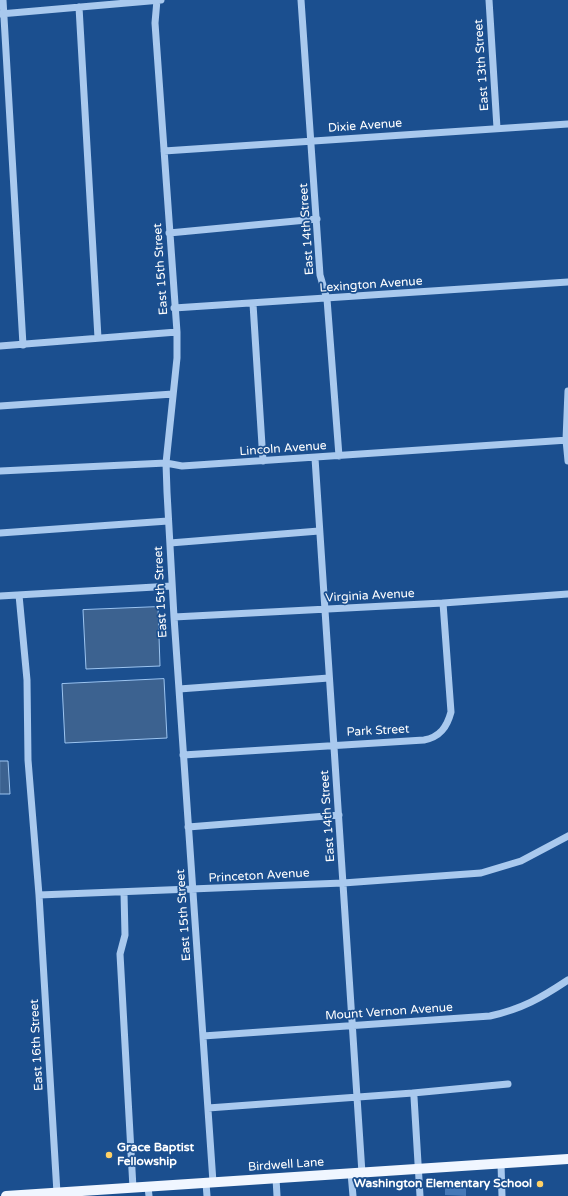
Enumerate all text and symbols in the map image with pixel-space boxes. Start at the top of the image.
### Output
street label: East 13th Street [472,19,492,111]
street label: Dixie Avenue [327,116,403,136]
street label: East 14th Street [297,183,317,275]
street label: East 15th Street [151,223,171,315]
street label: Lexington Avenue [319,274,423,296]
street label: Lincoln Avenue [239,439,327,459]
street label: East 15th Street [151,546,171,638]
street label: Virginia Avenue [325,586,415,606]
street label: Park Street [346,722,410,740]
street label: East 14th Street [318,770,338,862]
street label: Princeton Avenue [208,866,310,886]
street label: East 15th Street [174,869,194,961]
street label: East 16th Street [27,999,47,1091]
street label: Mount Vernon Avenue [325,1000,453,1024]
place label: Grace Baptist Fellowship [117,1141,194,1169]
marker: Grace Baptist Fellowship [104,1150,114,1160]
street label: Birdwell Lane [247,1155,325,1175]
place label: Washington Elementary School [354,1177,532,1191]
marker: Washington Elementary School [535,1179,545,1189]

